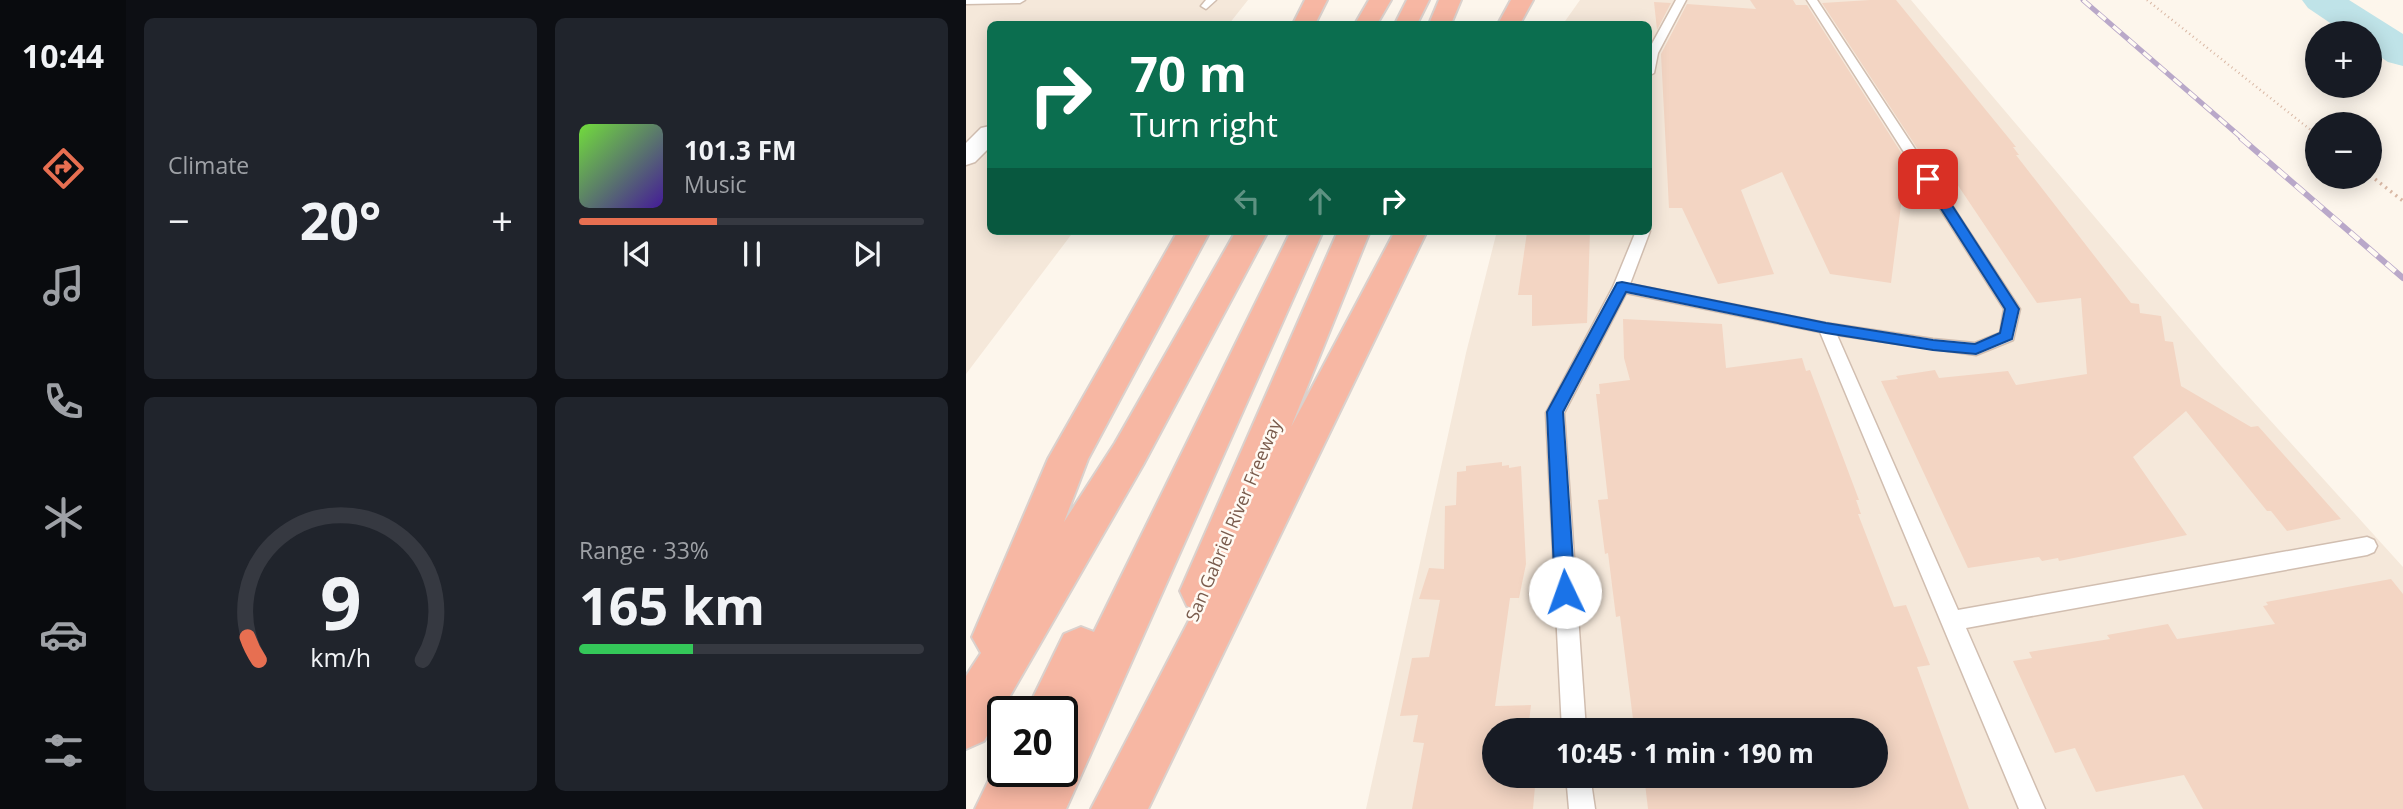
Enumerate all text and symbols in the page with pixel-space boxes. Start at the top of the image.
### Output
map controls [2305,21,2382,189]
button: + [2305,21,2382,98]
text: 10:44 [22,34,104,77]
text: 70 m [1130,40,1247,106]
icon: right [1015,49,1106,140]
text: Turn right [1130,103,1278,146]
button: − [2305,112,2382,189]
text: 101.3 FM [684,132,796,168]
icon: directions [39,144,88,193]
text: Climate [168,149,249,181]
pin [1898,149,1958,209]
icon: arrive [1909,160,1947,198]
text: Music [684,168,747,200]
icon: left [1228,182,1266,220]
icon: ahead [1301,182,1339,220]
icon: right [1374,182,1412,220]
text: 20° [300,184,381,255]
text: − [168,194,190,246]
text: + [491,194,513,246]
icon: previous [618,235,656,273]
icon: pause [733,235,771,273]
icon: next [848,235,886,273]
icon: music [39,261,88,310]
icon: phone [39,377,88,426]
street label: San Gabriel River Freeway [1179,414,1287,625]
icon: climate [39,493,88,542]
text: Range · 33% [579,534,709,566]
text: 9 [320,552,361,651]
position arrow [1528,555,1602,629]
text: 165 km [579,569,765,640]
icon: car [39,610,88,659]
text: km/h [310,640,371,674]
speed limit sign: 20 [987,696,1078,787]
icon: filters [39,726,88,775]
text: 10:45 · 1 min · 190 m [1556,735,1814,771]

